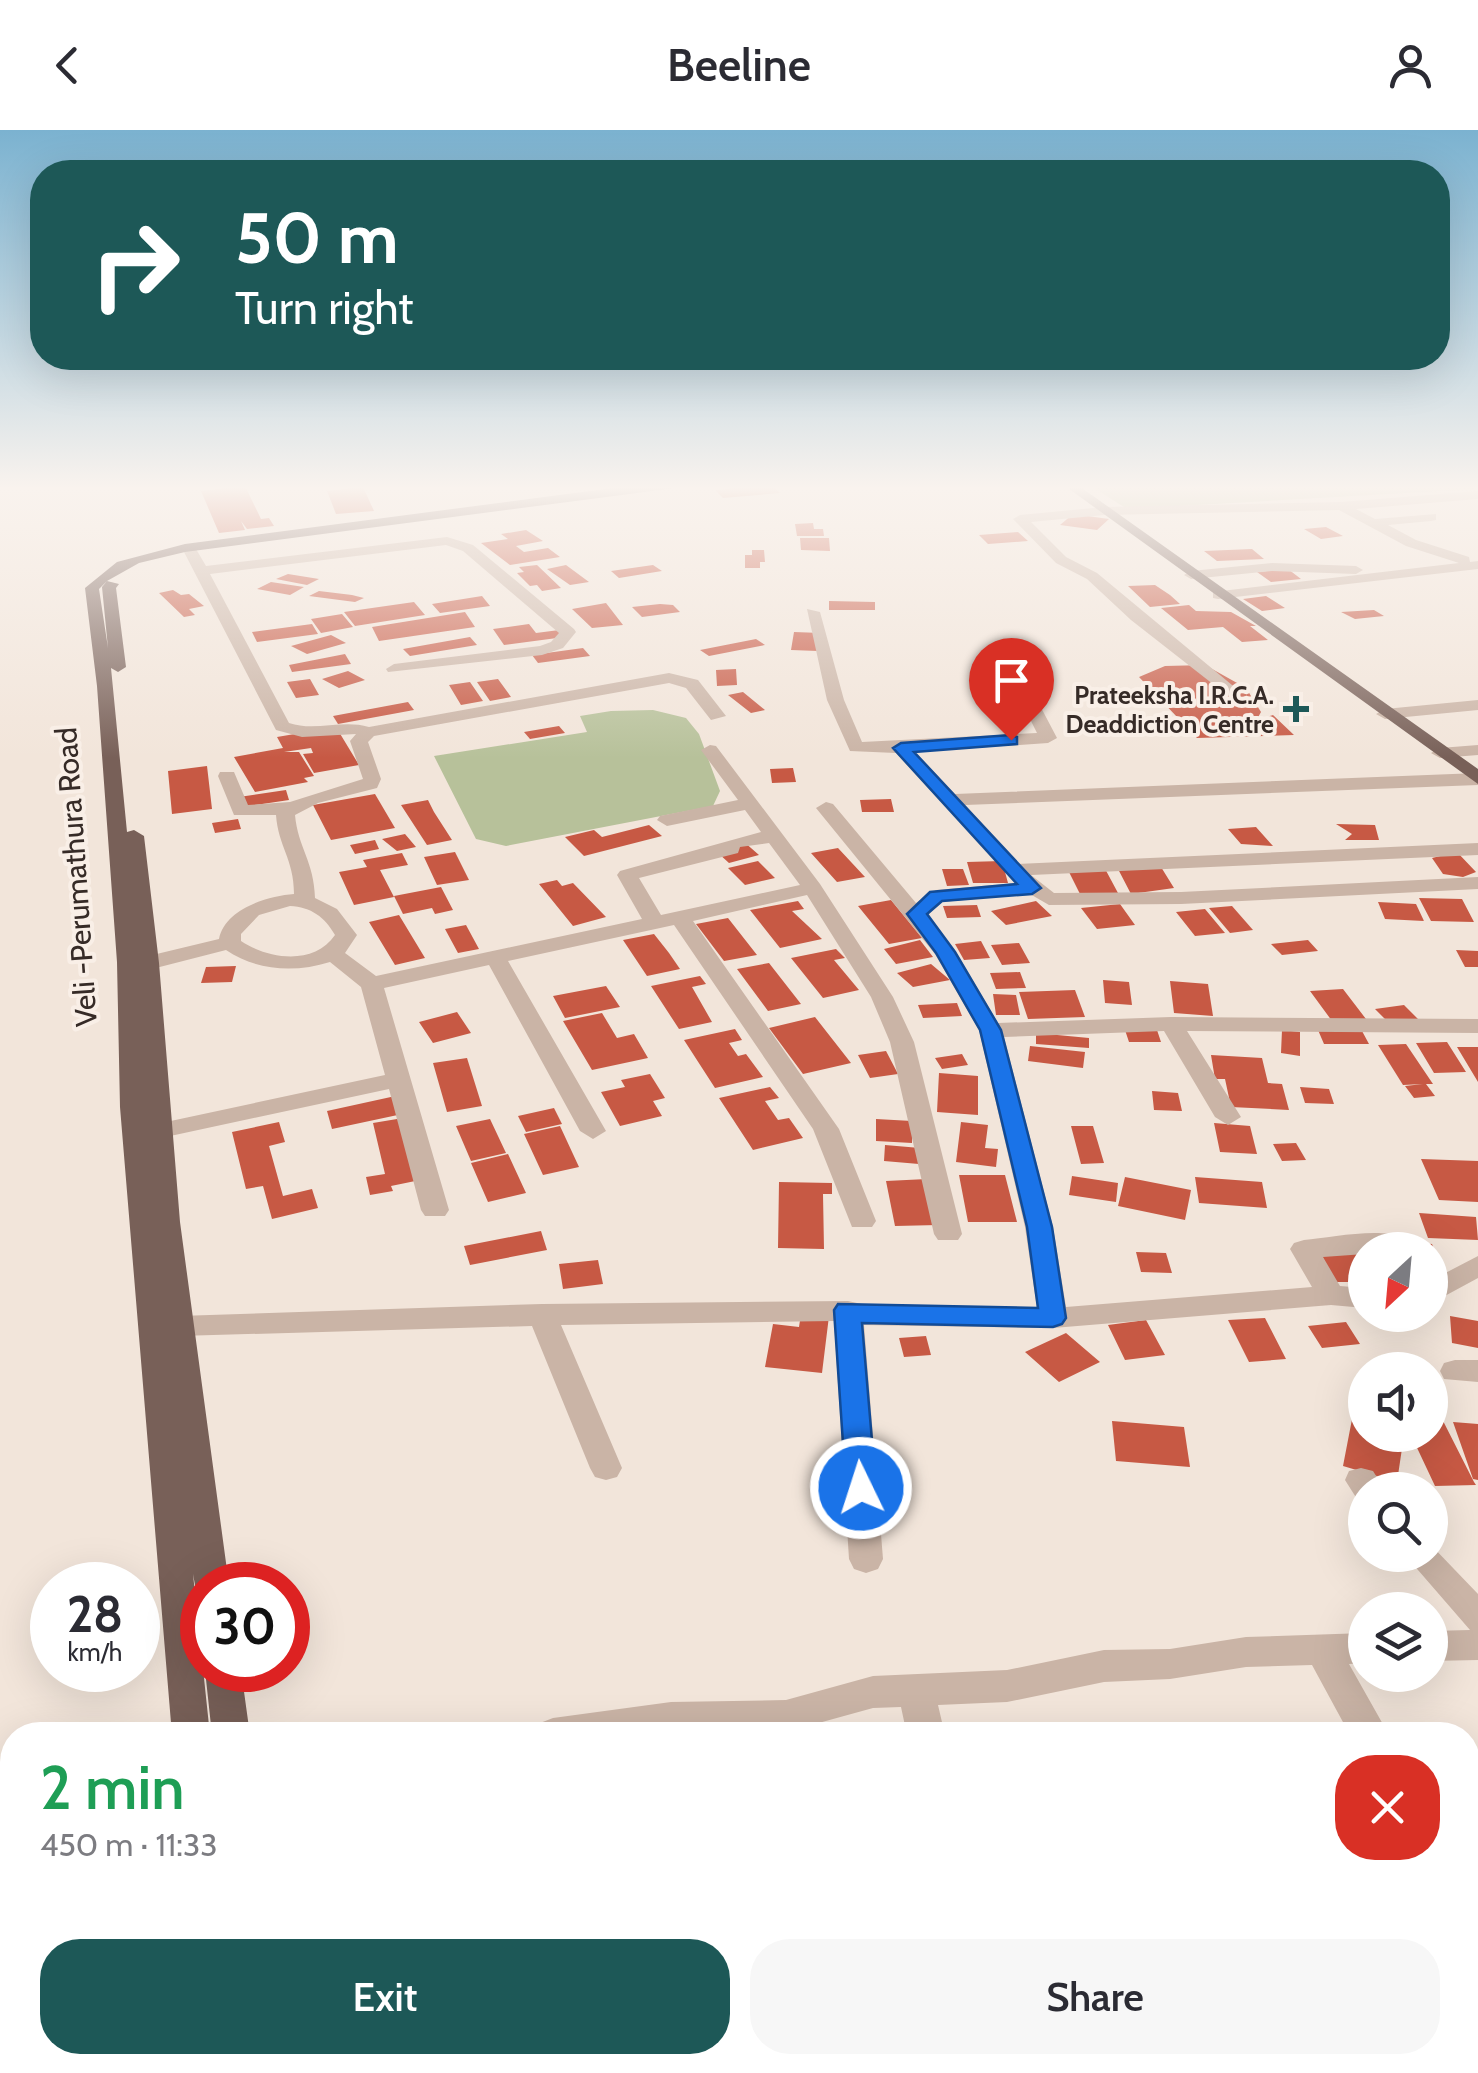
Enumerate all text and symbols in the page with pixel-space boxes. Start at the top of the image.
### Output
icon: back [40,38,95,93]
text: Beeline [667,38,811,92]
icon: person [1383,38,1438,93]
text: 50 m [235,195,399,281]
icon: right [70,200,200,330]
text: Turn right [235,281,414,335]
pin [969,638,1054,741]
icon: arrive [984,653,1039,708]
place label: Prateeksha I.R.C.A. Deaddiction Centre [1066,680,1274,739]
marker: Prateeksha I.R.C.A. Deaddiction Centre [1283,696,1309,722]
street label: Veli -Perumathura Road [47,726,105,1028]
north arrow [1348,1232,1448,1332]
map controls [1348,1232,1448,1692]
button: sound [1348,1352,1448,1452]
position arrow [809,1436,913,1540]
button: search [1348,1472,1448,1572]
speed limit sign: 30 [180,1562,310,1692]
text: 28 [67,1584,123,1645]
button: layers [1348,1592,1448,1692]
text: km/h [68,1637,122,1667]
text: 2 min [40,1751,185,1824]
button: close [1335,1755,1440,1860]
text: 450 m · 11:33 [40,1825,218,1864]
button: Exit [40,1939,730,2054]
button: Share [750,1939,1440,2054]

